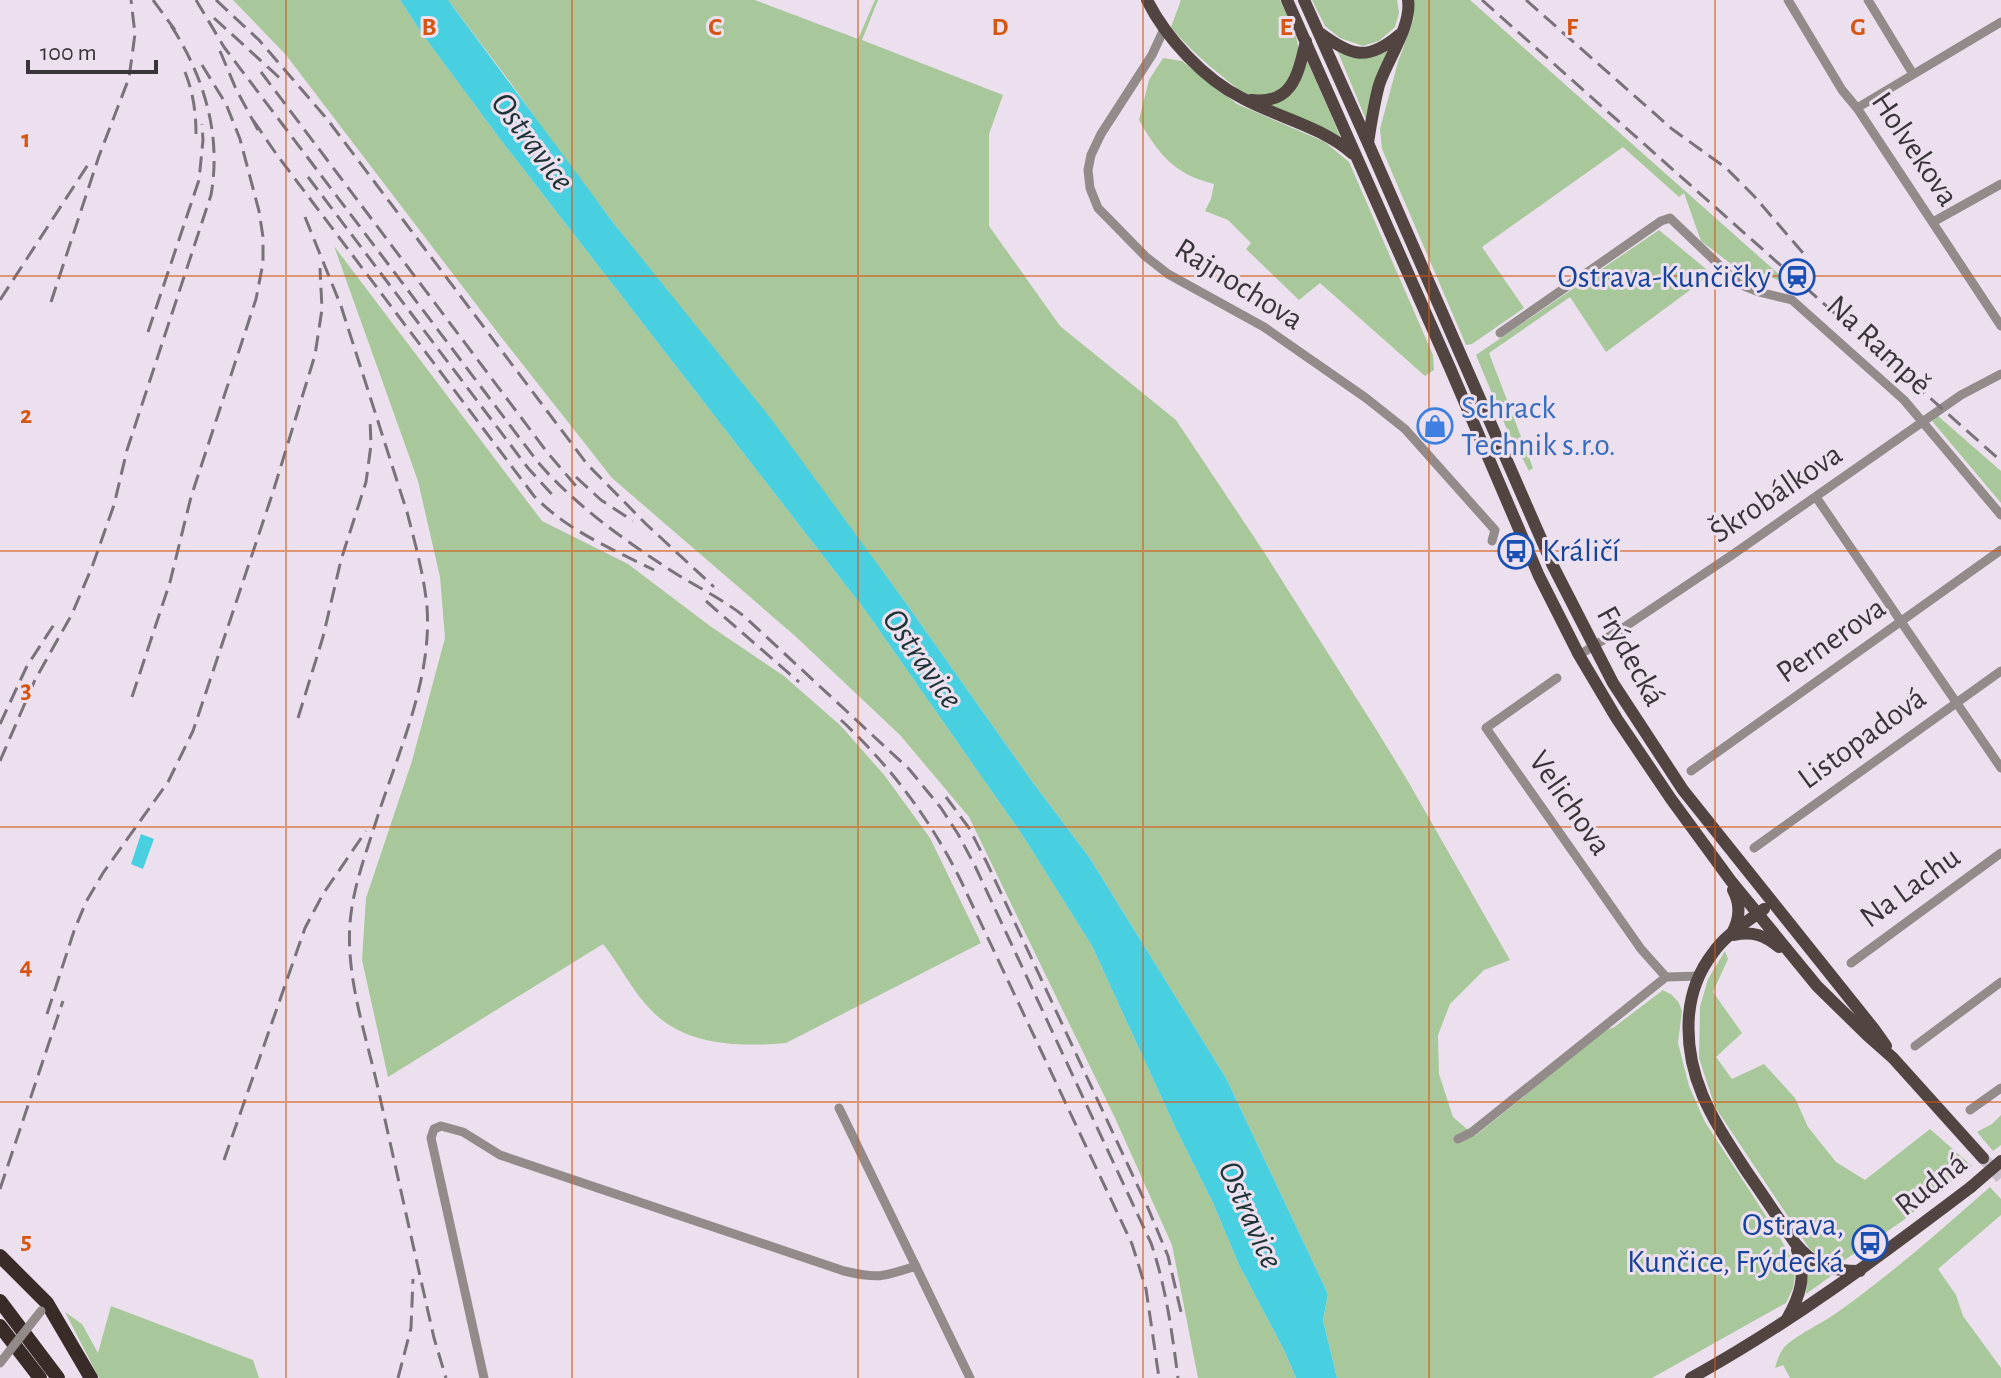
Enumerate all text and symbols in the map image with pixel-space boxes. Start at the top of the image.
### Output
text: B [421,14,437,40]
text: C [708,14,722,40]
text: D [991,14,1009,40]
text: E [1279,14,1293,40]
text: F [1566,14,1579,40]
text: G [1850,14,1866,40]
scale bar [28,24,156,74]
text: 100 m [40,41,97,65]
water label: Ostravice [484,86,580,198]
street label: Holvekova [1865,86,1965,212]
text: 1 [21,126,31,152]
street label: Rajnochova [1169,232,1309,336]
station icon: Ostrava-Kunčičky [1778,258,1816,296]
place label: Ostrava-Kunčičky [1557,261,1771,293]
street label: Na Rampě [1821,289,1937,401]
place label: Schrack Technik s.r.o. [1461,392,1616,461]
text: 2 [20,402,32,428]
shop icon: Schrack Technik s.r.o. [1416,407,1454,445]
street label: Škrobálkova [1703,436,1848,549]
bus stop icon: Králičí [1497,532,1535,570]
place label: Králičí [1542,535,1620,567]
street label: Pernerova [1771,591,1891,689]
street label: Frýdecká [1591,601,1671,711]
water label: Ostravice [875,603,969,715]
text: 3 [20,677,32,703]
street label: Listopadová [1792,681,1932,795]
street label: Velichova [1523,745,1617,861]
street label: Na Lachu [1854,840,1966,934]
text: 4 [19,953,33,979]
street label: Rudná [1889,1146,1973,1222]
water label: Ostravice [1211,1156,1289,1274]
place label: Ostrava, Kunčice, Frýdecká [1627,1209,1844,1278]
bus stop icon: Ostrava, Kunčice, Frýdecká [1851,1224,1889,1262]
text: 5 [20,1228,32,1254]

